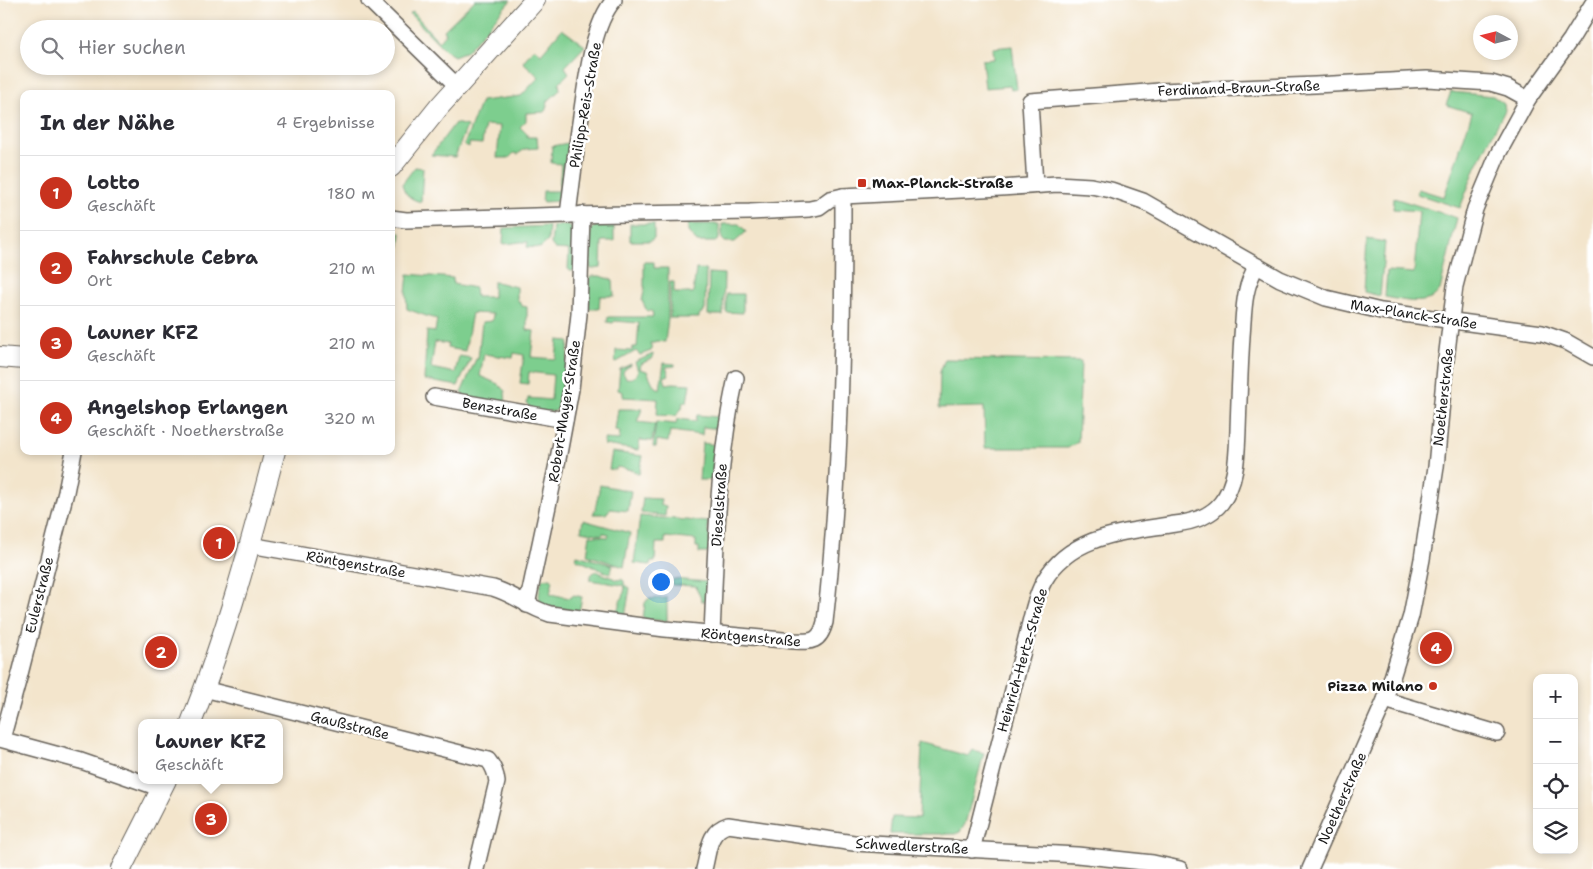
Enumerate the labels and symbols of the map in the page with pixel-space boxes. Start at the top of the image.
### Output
north arrow [1473,15,1518,60]
street label: Philipp-Reis-Straße [565,40,605,169]
street label: Ferdinand-Braun-Straße [1157,76,1321,100]
place label: Max-Planck-Straße [872,174,1013,192]
marker: Max-Planck-Straße [856,177,868,189]
street label: Max-Planck-Straße [1349,295,1479,333]
street label: Robert-Mayer-Straße [544,338,584,484]
street label: Noetherstraße [1429,347,1457,447]
street label: Benzstraße [461,393,539,425]
street label: Dieselstraße [707,463,731,547]
pin: 1 [203,524,235,562]
street label: Röntgenstraße [305,546,407,582]
street label: Eulerstraße [21,555,57,635]
your location [648,569,674,595]
street label: Heinrich-Hertz-Straße [993,586,1051,734]
street label: Röntgenstraße [700,624,802,650]
pin: 4 [1420,629,1452,667]
pin: 2 [145,633,177,671]
place label: Pizza Milano [1327,677,1423,695]
marker: Pizza Milano [1427,680,1439,692]
street label: Gaußstraße [309,707,391,744]
street label: Noetherstraße [1314,749,1370,847]
pin: 3 [195,800,227,838]
street label: Schwedlerstraße [855,834,969,858]

